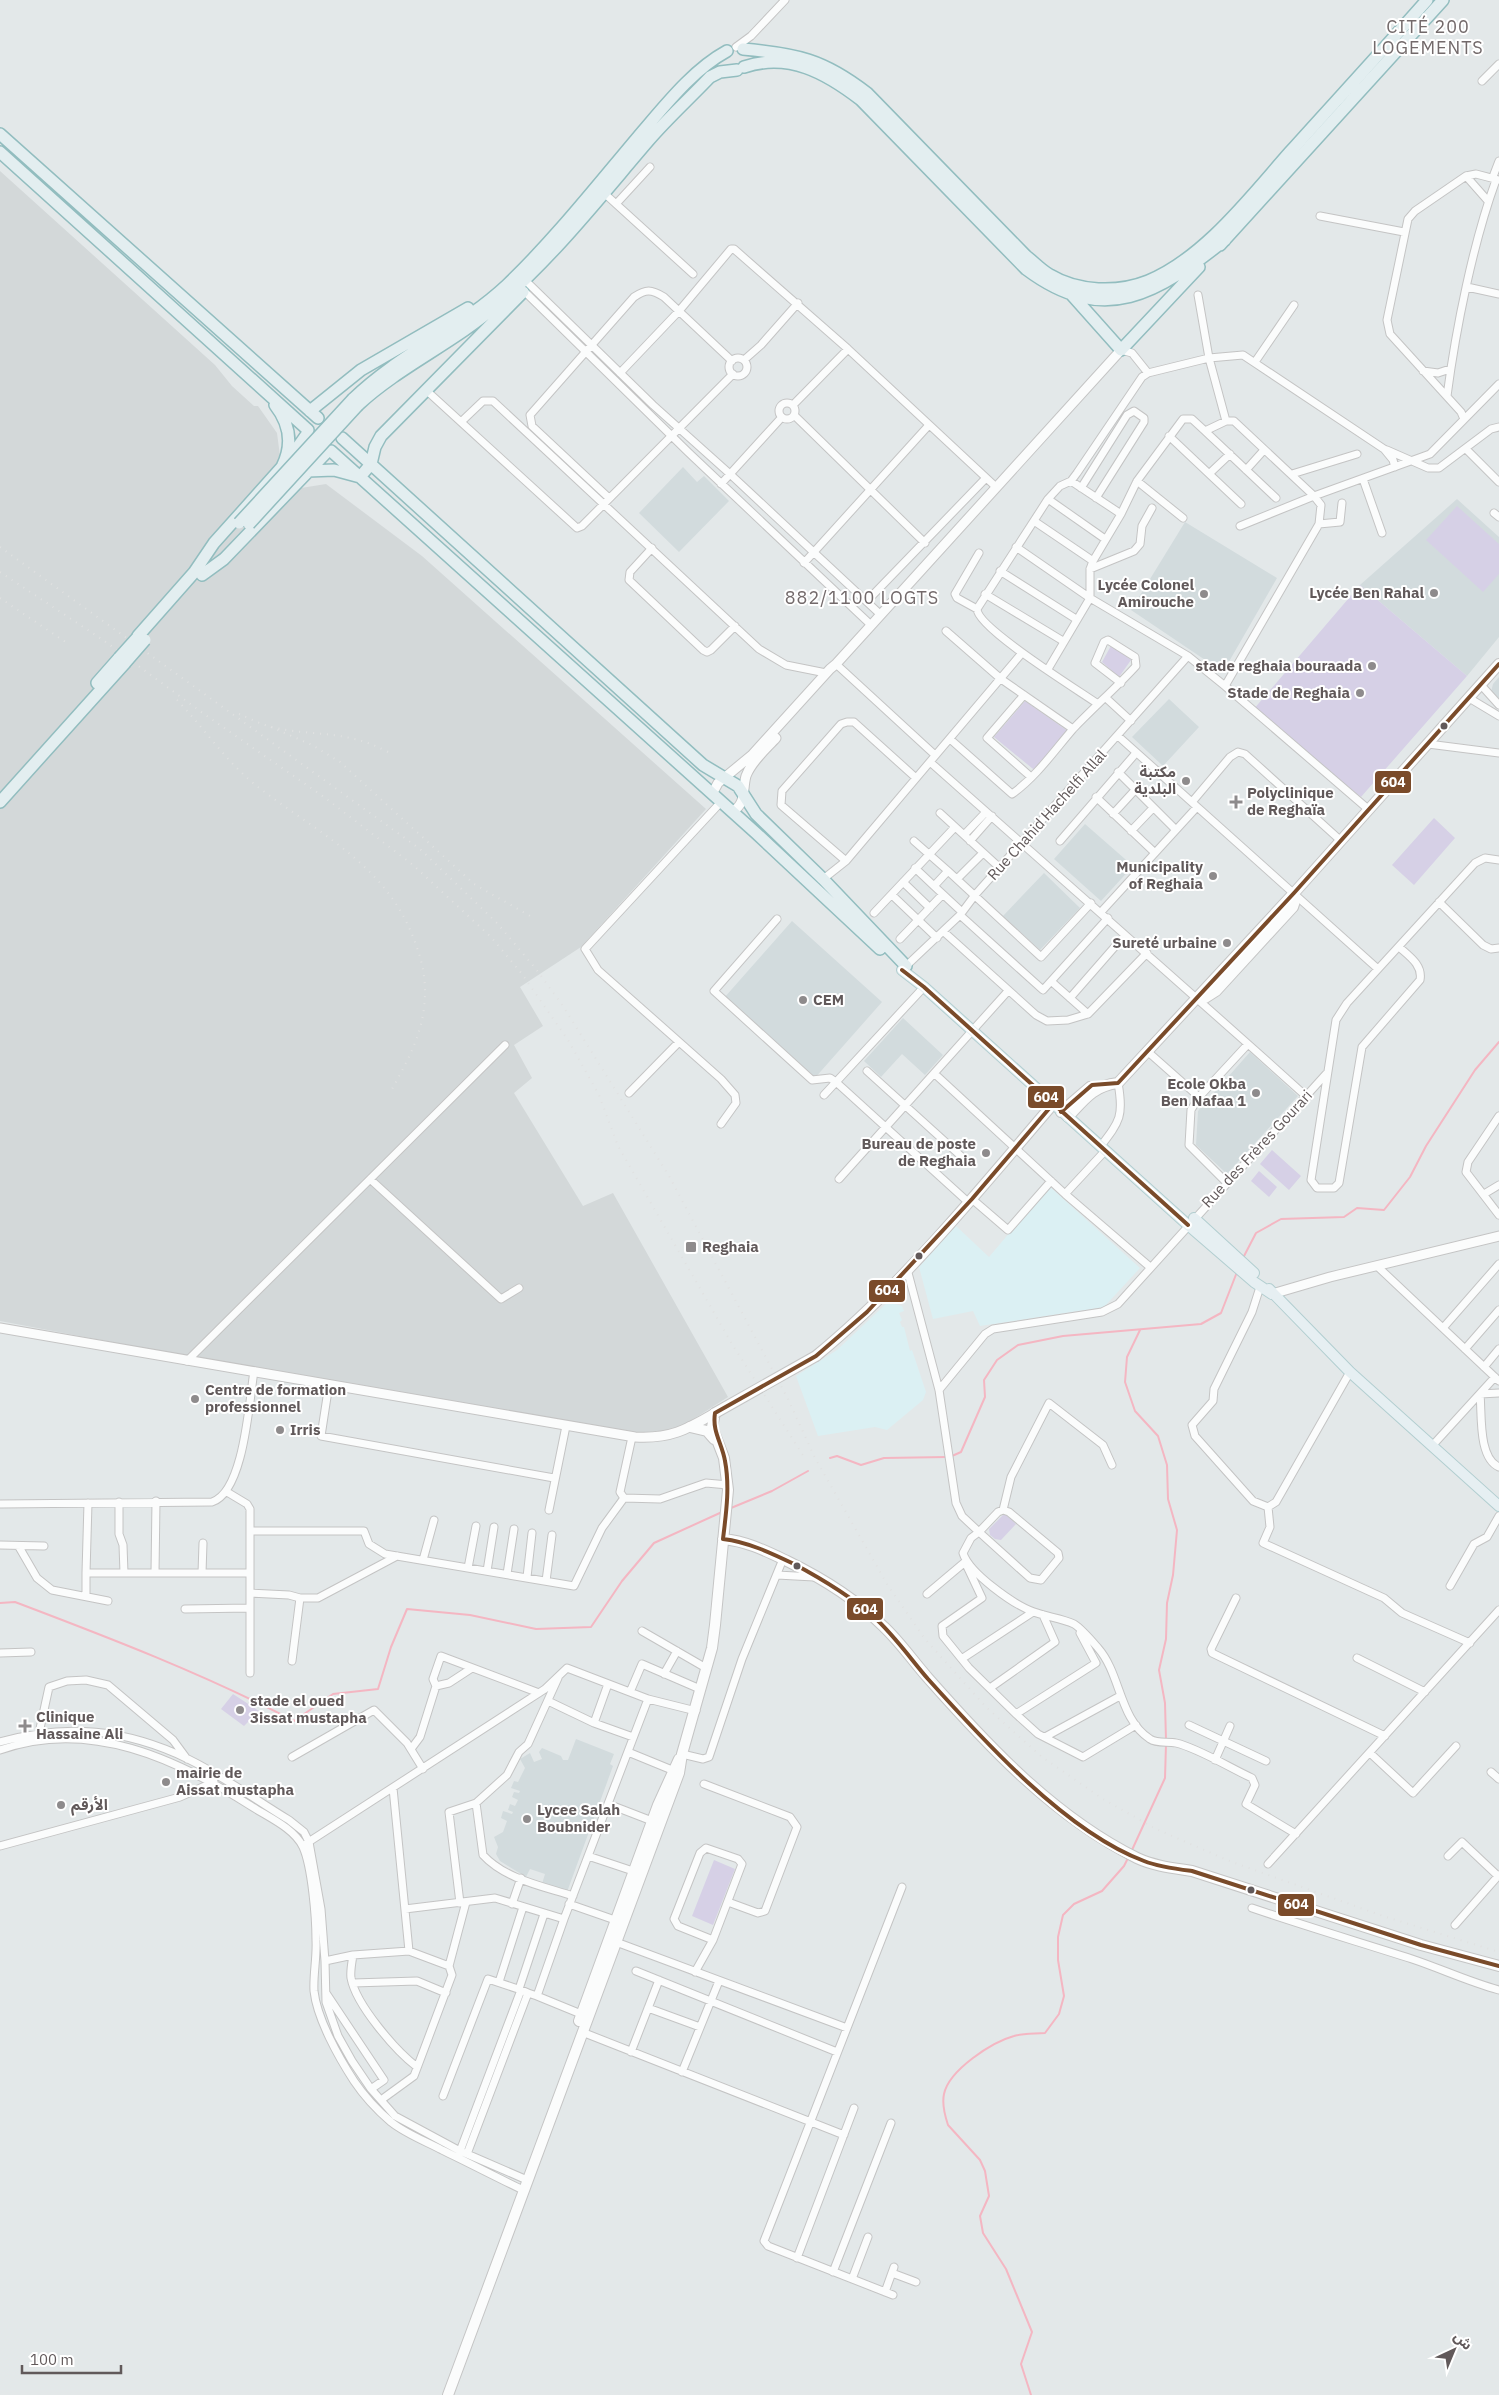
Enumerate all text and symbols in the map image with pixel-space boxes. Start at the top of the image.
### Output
district label: CITÉ 200 LOGEMENTS [1372,15,1484,59]
place label: Lycée Colonel Amirouche [1097,575,1194,611]
place label: Lycée Ben Rahal [1309,583,1424,602]
district label: 882/1100 LOGTS [785,586,939,609]
marker: Lycée Ben Rahal [1428,587,1440,599]
marker: Lycée Colonel Amirouche [1198,588,1210,600]
place label: stade reghaia bouraada [1196,656,1362,675]
marker: stade reghaia bouraada [1366,660,1378,672]
place label: Stade de Reghaia [1227,683,1350,702]
marker: Stade de Reghaia [1354,687,1366,699]
unlabelled marker [1439,721,1449,731]
street label: Rue Chahid Hachelfi Allal [983,745,1110,884]
place label: مكتبة البلدية [1134,762,1176,798]
line badge: 604 [1374,770,1412,794]
text: 604 [1380,773,1406,791]
marker: مكتبة البلدية [1180,775,1192,787]
place label: Polyclinique de Reghaïa [1247,783,1334,819]
marker: Polyclinique de Reghaïa [1229,795,1243,809]
place label: Municipality of Reghaia [1116,857,1203,893]
marker: Municipality of Reghaia [1207,870,1219,882]
place label: Sureté urbaine [1112,933,1217,952]
marker: Sureté urbaine [1221,937,1233,949]
place label: CEM [813,990,844,1009]
marker: CEM [797,994,809,1006]
place label: Ecole Okba Ben Nafaa 1 [1161,1074,1246,1110]
line badge: 604 [1027,1085,1065,1109]
street label: Rue des Frères Gourari [1197,1086,1316,1211]
marker: Ecole Okba Ben Nafaa 1 [1250,1087,1262,1099]
text: 604 [1033,1088,1059,1106]
place label: Bureau de poste de Reghaia [861,1134,976,1170]
marker: Bureau de poste de Reghaia [980,1147,992,1159]
place label: Reghaia [702,1237,759,1256]
marker: Reghaia [684,1240,698,1254]
unlabelled marker [914,1251,924,1261]
line badge: 604 [868,1279,906,1303]
text: 604 [874,1281,900,1299]
place label: Centre de formation professionnel [205,1380,346,1416]
marker: Centre de formation professionnel [189,1393,201,1405]
place label: Irris [290,1420,321,1439]
marker: Irris [274,1424,286,1436]
unlabelled marker [792,1561,802,1571]
line badge: 604 [846,1597,884,1621]
text: 604 [852,1600,878,1618]
place label: stade el oued 3issat mustapha [250,1691,367,1727]
marker: stade el oued 3issat mustapha [234,1704,246,1716]
place label: Clinique Hassaine Ali [36,1707,123,1743]
marker: Clinique Hassaine Ali [18,1719,32,1733]
place label: mairie de Aissat mustapha [176,1763,294,1799]
marker: mairie de Aissat mustapha [160,1776,172,1788]
place label: الأرقم [71,1795,108,1816]
marker: الأرقم [55,1799,67,1811]
place label: Lycee Salah Boubnider [537,1800,620,1836]
marker: Lycee Salah Boubnider [521,1813,533,1825]
unlabelled marker [1246,1885,1256,1895]
line badge: 604 [1277,1893,1315,1917]
text: 604 [1283,1895,1309,1913]
north arrow [1429,2325,1479,2375]
text: ش [1450,2328,1476,2354]
scale bar [22,2342,121,2374]
text: 100 m [30,2350,74,2369]

